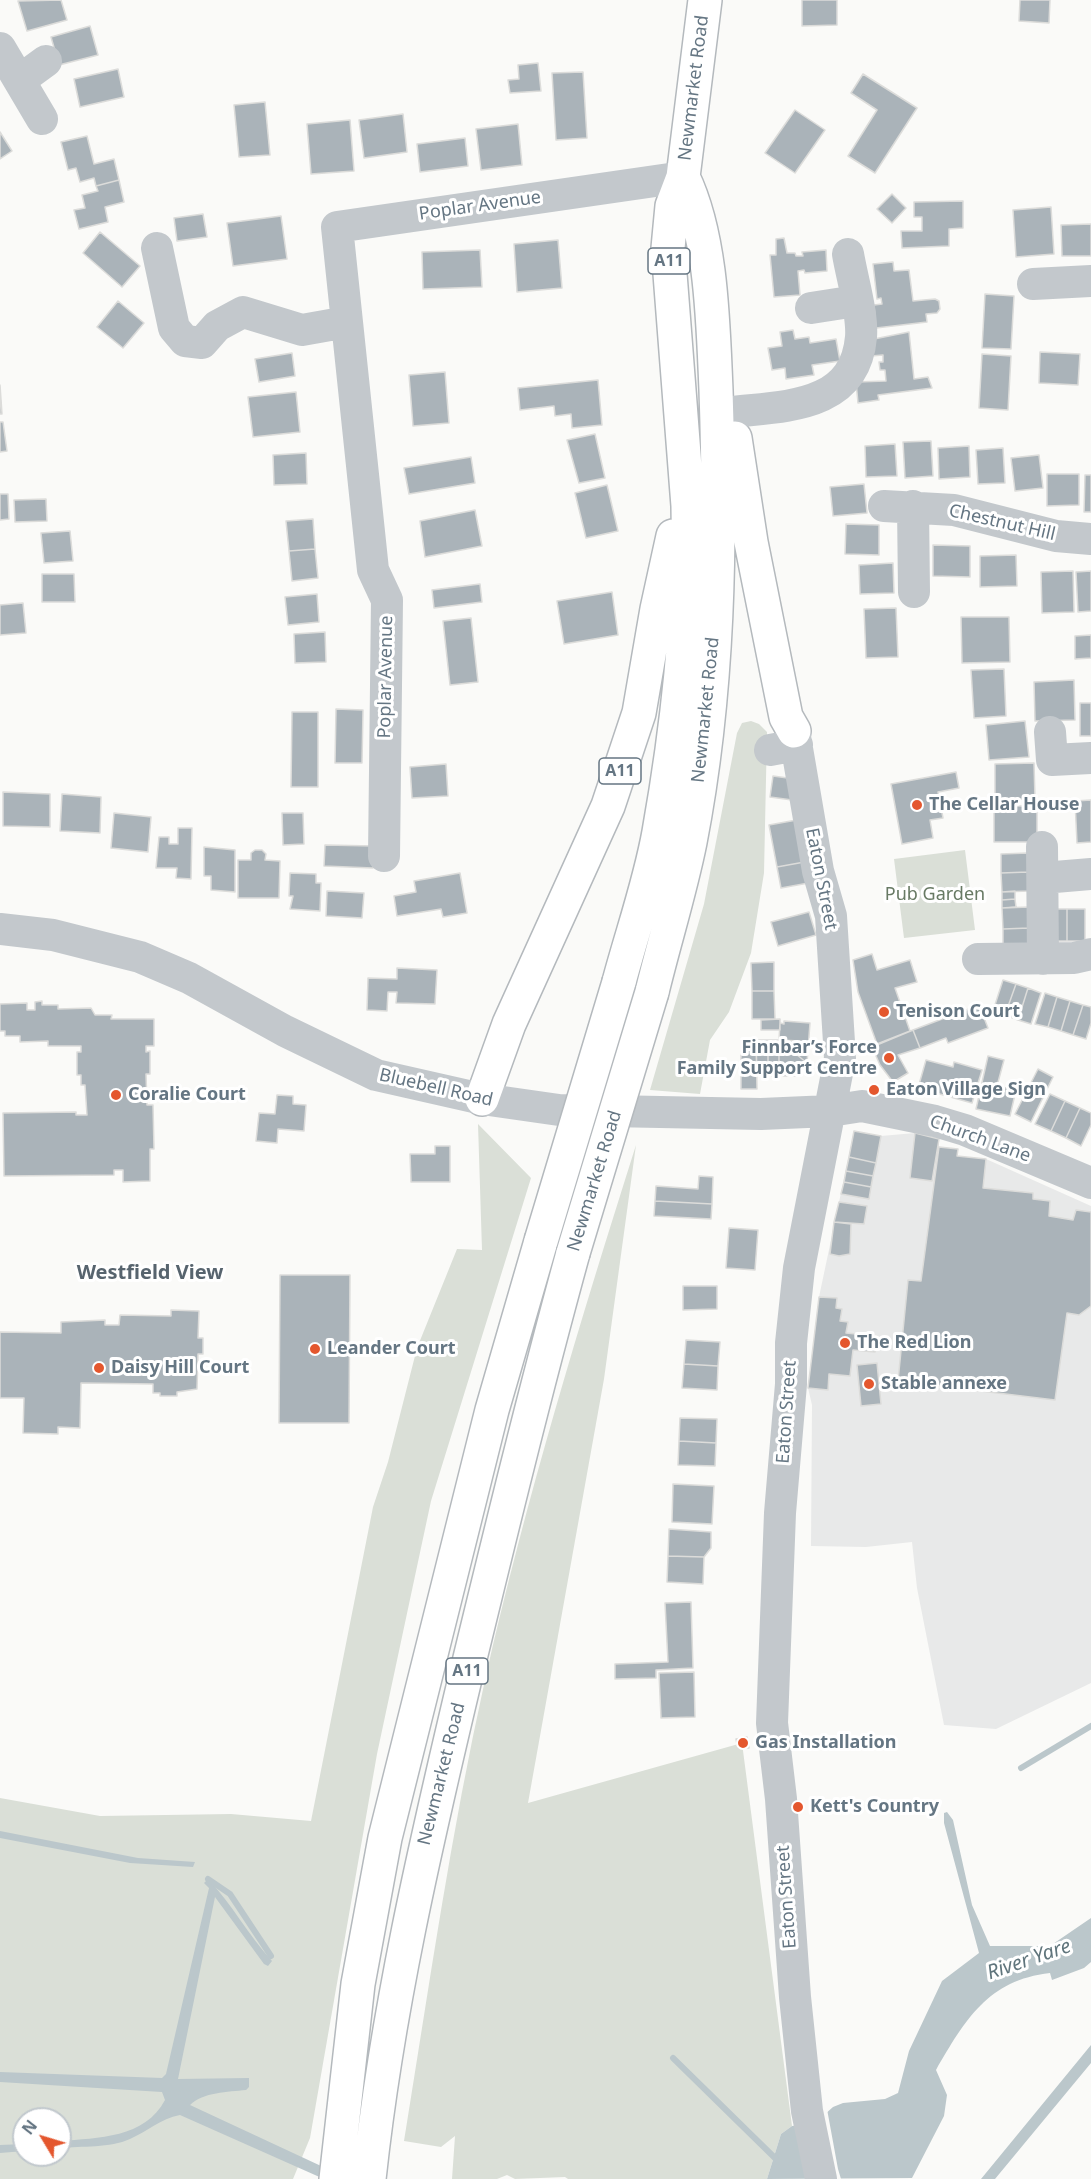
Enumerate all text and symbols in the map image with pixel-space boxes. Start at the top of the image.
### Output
street label: Newmarket Road [674,14,714,162]
street label: Poplar Avenue [418,187,542,225]
road number: A11 [648,248,690,274]
street label: Chestnut Hill [947,500,1057,546]
street label: Poplar Avenue [374,615,398,739]
street label: Newmarket Road [688,636,724,784]
road number: A11 [599,758,641,784]
place label: The Cellar House [929,794,1080,816]
marker: The Cellar House [910,798,924,812]
street label: Eaton Street [801,826,841,932]
park label: Pub Garden [885,884,985,906]
place label: Tenison Court [896,1001,1020,1023]
marker: Tenison Court [877,1005,891,1019]
place label: Finnbar’s Force Family Support Centre [677,1037,877,1080]
marker: Finnbar’s Force Family Support Centre [882,1051,896,1065]
street label: Bluebell Road [377,1064,495,1112]
place label: Eaton Village Sign [886,1079,1046,1101]
marker: Eaton Village Sign [867,1083,881,1097]
place label: Coralie Court [128,1084,246,1106]
marker: Coralie Court [109,1088,123,1102]
street label: Newmarket Road [563,1108,627,1254]
street label: Church Lane [927,1111,1033,1167]
district label: Westfield View [77,1261,223,1285]
place label: The Red Lion [857,1332,972,1354]
marker: The Red Lion [838,1336,852,1350]
place label: Leander Court [327,1338,456,1360]
marker: Leander Court [308,1342,322,1356]
place label: Daisy Hill Court [111,1357,249,1379]
street label: Eaton Street [773,1360,801,1464]
marker: Daisy Hill Court [92,1361,106,1375]
place label: Stable annexe [881,1373,1007,1395]
marker: Stable annexe [862,1377,876,1391]
road number: A11 [446,1658,488,1684]
street label: Newmarket Road [414,1700,470,1848]
place label: Gas Installation [755,1732,897,1754]
marker: Gas Installation [736,1736,750,1750]
place label: Kett's Country [810,1796,939,1818]
marker: Kett's Country [791,1800,805,1814]
street label: Eaton Street [773,1845,801,1949]
water label: River Yare [984,1934,1074,1986]
north arrow [12,2107,72,2167]
text: N [17,2115,42,2139]

